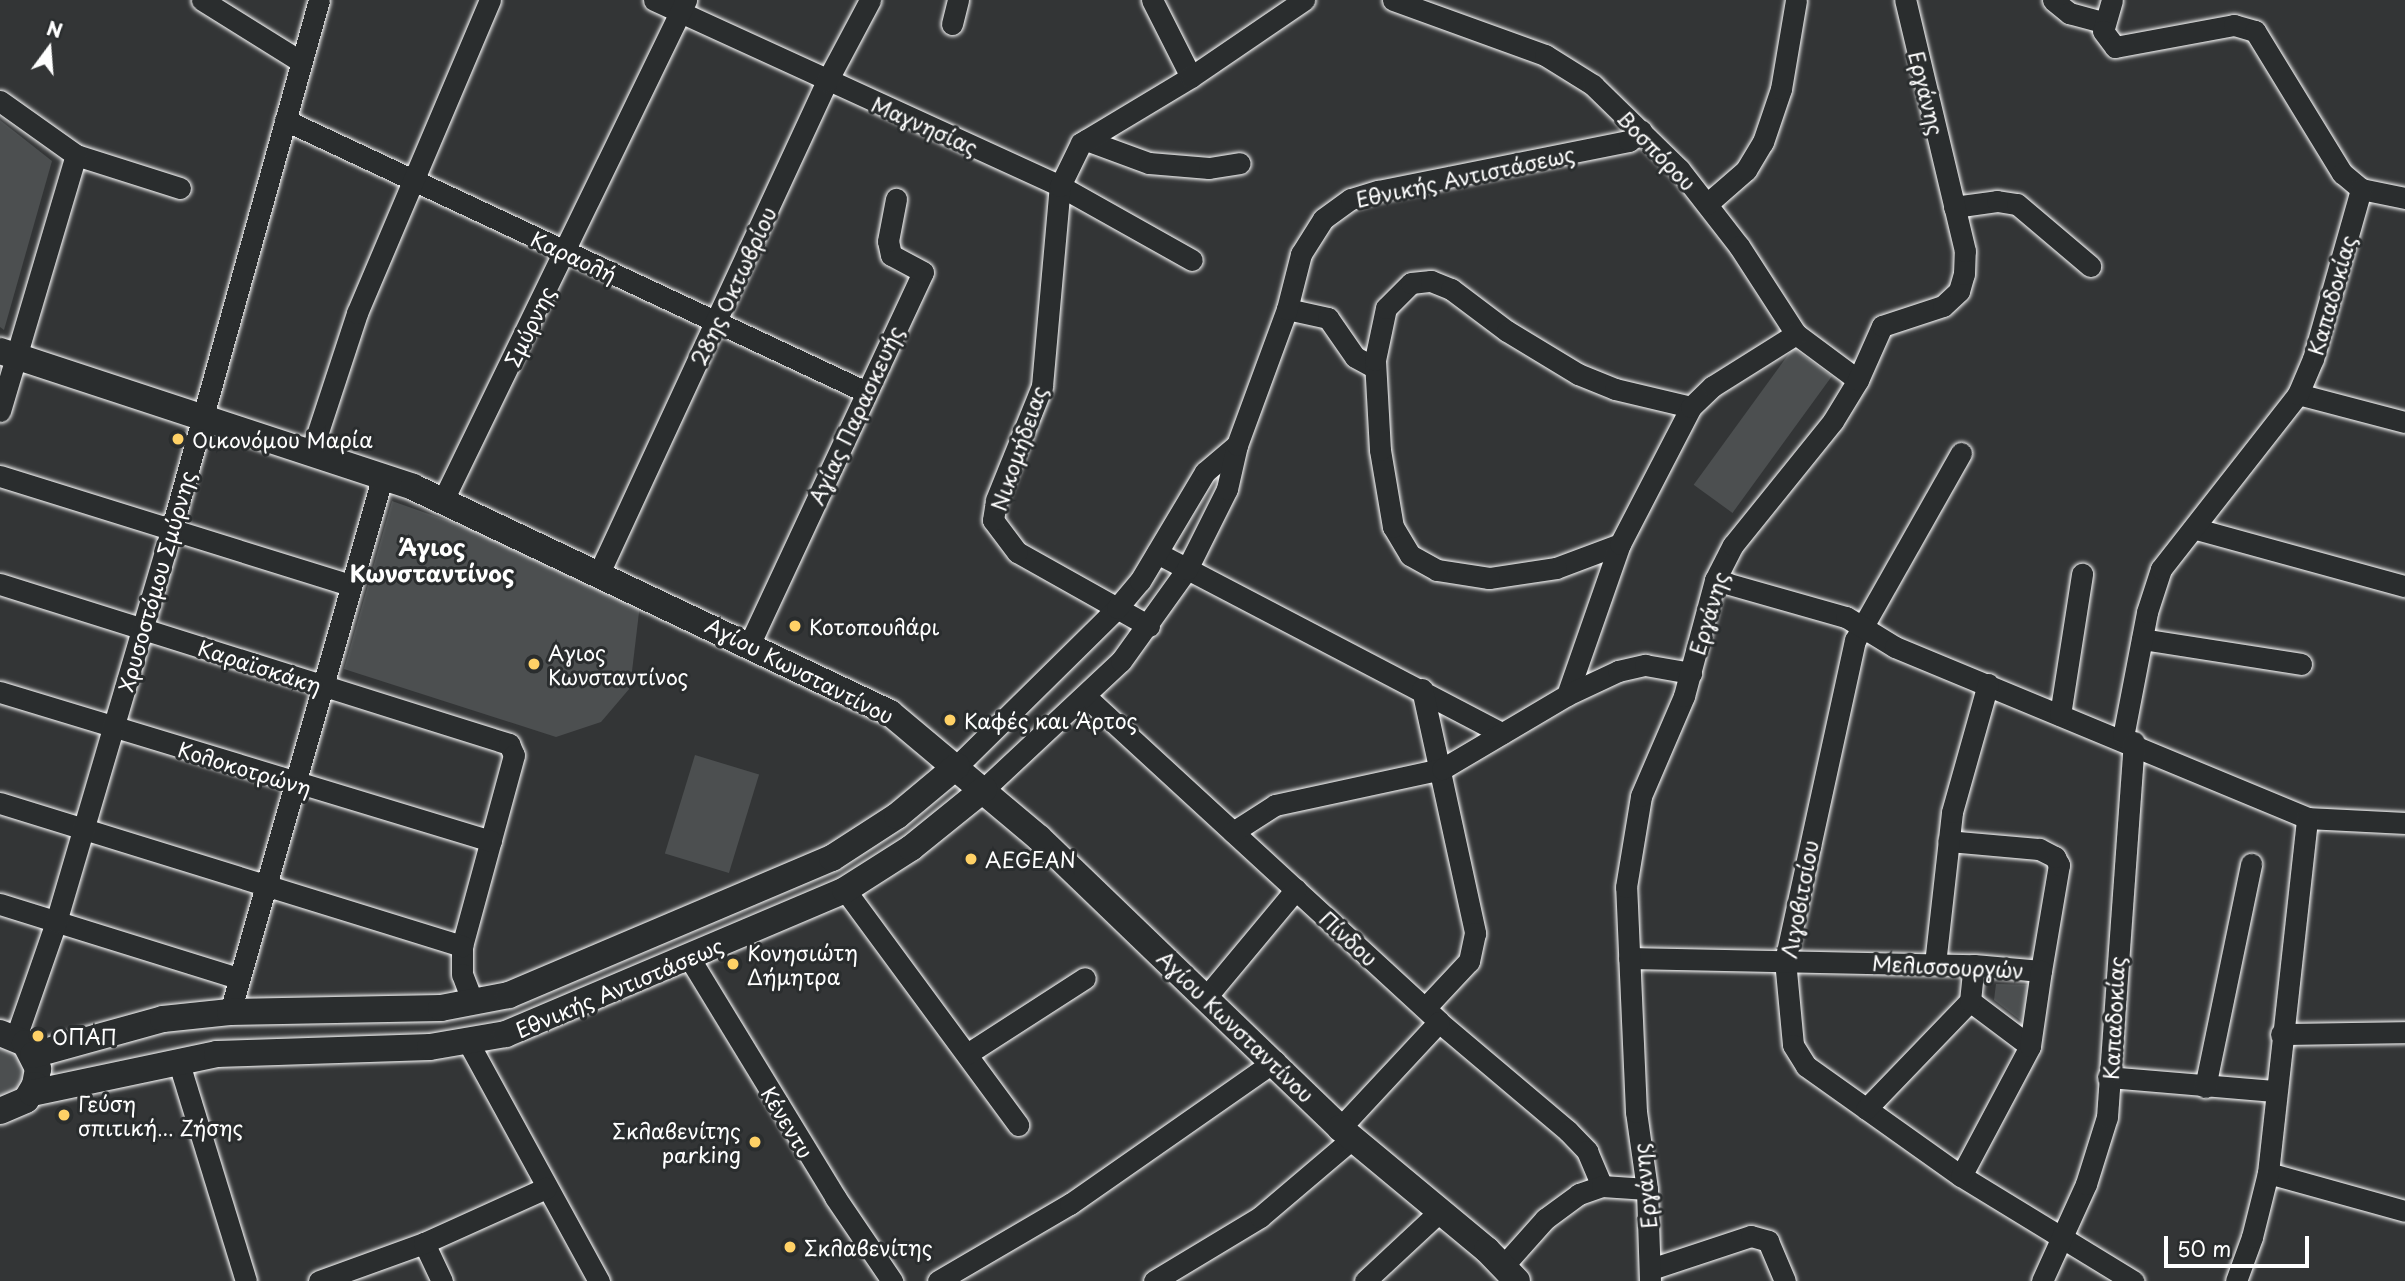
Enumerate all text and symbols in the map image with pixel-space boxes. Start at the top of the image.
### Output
text: N [44,13,66,44]
north arrow [14,14,84,84]
street label: Εργάνης [1904,48,1950,138]
street label: Μαγνησίας [868,90,982,160]
street label: Βοσπόρου [1613,105,1701,195]
street label: Εθνικής Αντιστάσεως [1353,140,1577,212]
street label: 28ης Οκτωβρίου [685,202,781,370]
street label: Καραολή [527,225,621,287]
street label: Καπαδοκίας [2302,232,2360,358]
street label: Σμύρνης [499,282,559,370]
street label: Αγίας Παρασκευής [802,321,908,509]
street label: Νικομήδειας [985,382,1051,514]
place label: Οικονόμου Μαρία [192,426,374,452]
marker: Οικονόμου Μαρία [170,431,186,447]
street label: Χρυσοστόμου Σμύρνης [112,468,200,694]
district label: Άγιος Κωνσταντίνος [350,533,514,587]
street label: Εργάνης [1683,568,1733,658]
street label: Αγίου Κωνσταντίνου [702,612,898,728]
place label: Κοτοπουλάρι [809,613,940,639]
marker: Κοτοπουλάρι [787,618,803,634]
street label: Καραϊσκάκη [195,634,325,698]
place label: Αγιος Κωνσταντίνος [548,639,688,689]
marker: Αγιος Κωνσταντίνος [526,656,542,672]
place label: Καφές και Άρτος [964,707,1137,733]
marker: Καφές και Άρτος [942,712,958,728]
street label: Κολοκοτρώνη [175,736,315,800]
street label: Λιγοβιτσίου [1775,838,1823,960]
place label: AEGEAN [985,846,1076,872]
marker: AEGEAN [963,851,979,867]
street label: Πίνδου [1315,905,1383,971]
street label: Εθνικής Αντιστάσεως [511,932,727,1042]
place label: Κονησιώτη Δήμητρα [747,939,858,989]
street label: Αγίου Κωνσταντίνου [1153,945,1319,1107]
street label: Μελισσουργών [1871,949,2025,983]
marker: Κονησιώτη Δήμητρα [725,956,741,972]
street label: Καπαδοκίας [2097,956,2129,1080]
place label: ΟΠΑΠ [52,1023,117,1049]
marker: ΟΠΑΠ [30,1028,46,1044]
street label: Κένεντυ [757,1082,819,1162]
place label: Γεύση σπιτική... Ζήσης [78,1090,244,1140]
marker: Γεύση σπιτική... Ζήσης [56,1107,72,1123]
place label: Σκλαβενίτης parking [612,1117,741,1167]
marker: Σκλαβενίτης parking [747,1134,763,1150]
street label: Εργάνης [1627,1142,1661,1230]
scale bar [2167,1222,2312,1266]
text: 50 m [2177,1232,2231,1264]
place label: Σκλαβενίτης [804,1234,933,1260]
marker: Σκλαβενίτης [782,1239,798,1255]

